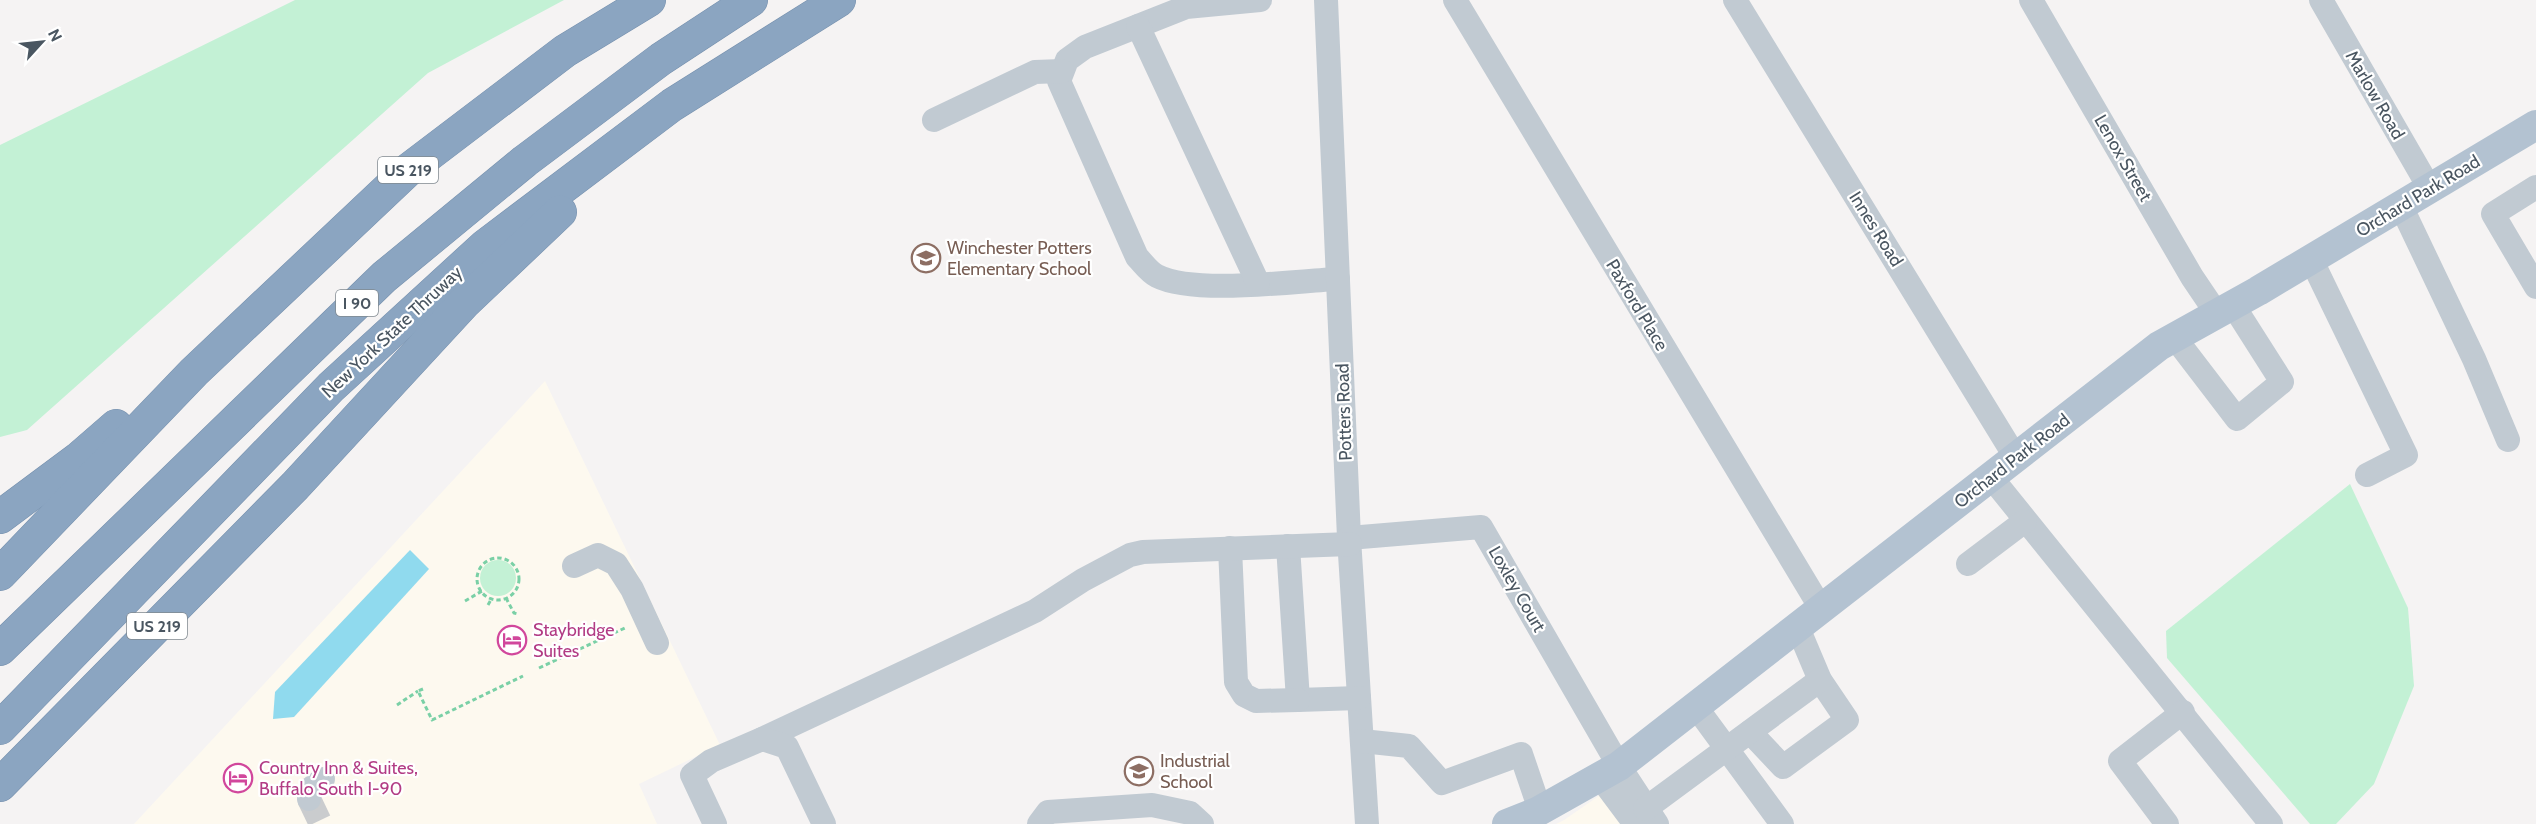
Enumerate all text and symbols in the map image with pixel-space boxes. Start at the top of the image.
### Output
north arrow [12,12,72,72]
text: N [44,26,66,45]
street label: Marlow Road [2341,47,2409,143]
street label: Lenox Street [2089,111,2157,205]
street label: Orchard Park Road [2352,150,2484,242]
road number: US 219 [378,157,438,183]
street label: Innes Road [1844,187,1908,271]
place label: Winchester Potters Elementary School [947,237,1092,280]
school or university icon: Winchester Potters Elementary School [910,242,942,274]
street label: Paxford Place [1601,255,1673,355]
street label: New York State Thruway [317,261,467,403]
road number: I 90 [336,290,378,316]
street label: Potters Road [1331,363,1357,461]
street label: Orchard Park Road [1950,409,2074,513]
street label: Loxley Court [1484,542,1550,636]
road number: US 219 [127,613,187,639]
place label: Staybridge Suites [533,619,614,662]
hotel icon: Staybridge Suites [496,624,528,656]
place label: Industrial School [1160,750,1231,793]
school or university icon: Industrial School [1123,755,1155,787]
place label: Country Inn & Suites, Buffalo South I-90 [259,757,418,800]
hotel icon: Country Inn & Suites, Buffalo South I-90 [222,762,254,794]

